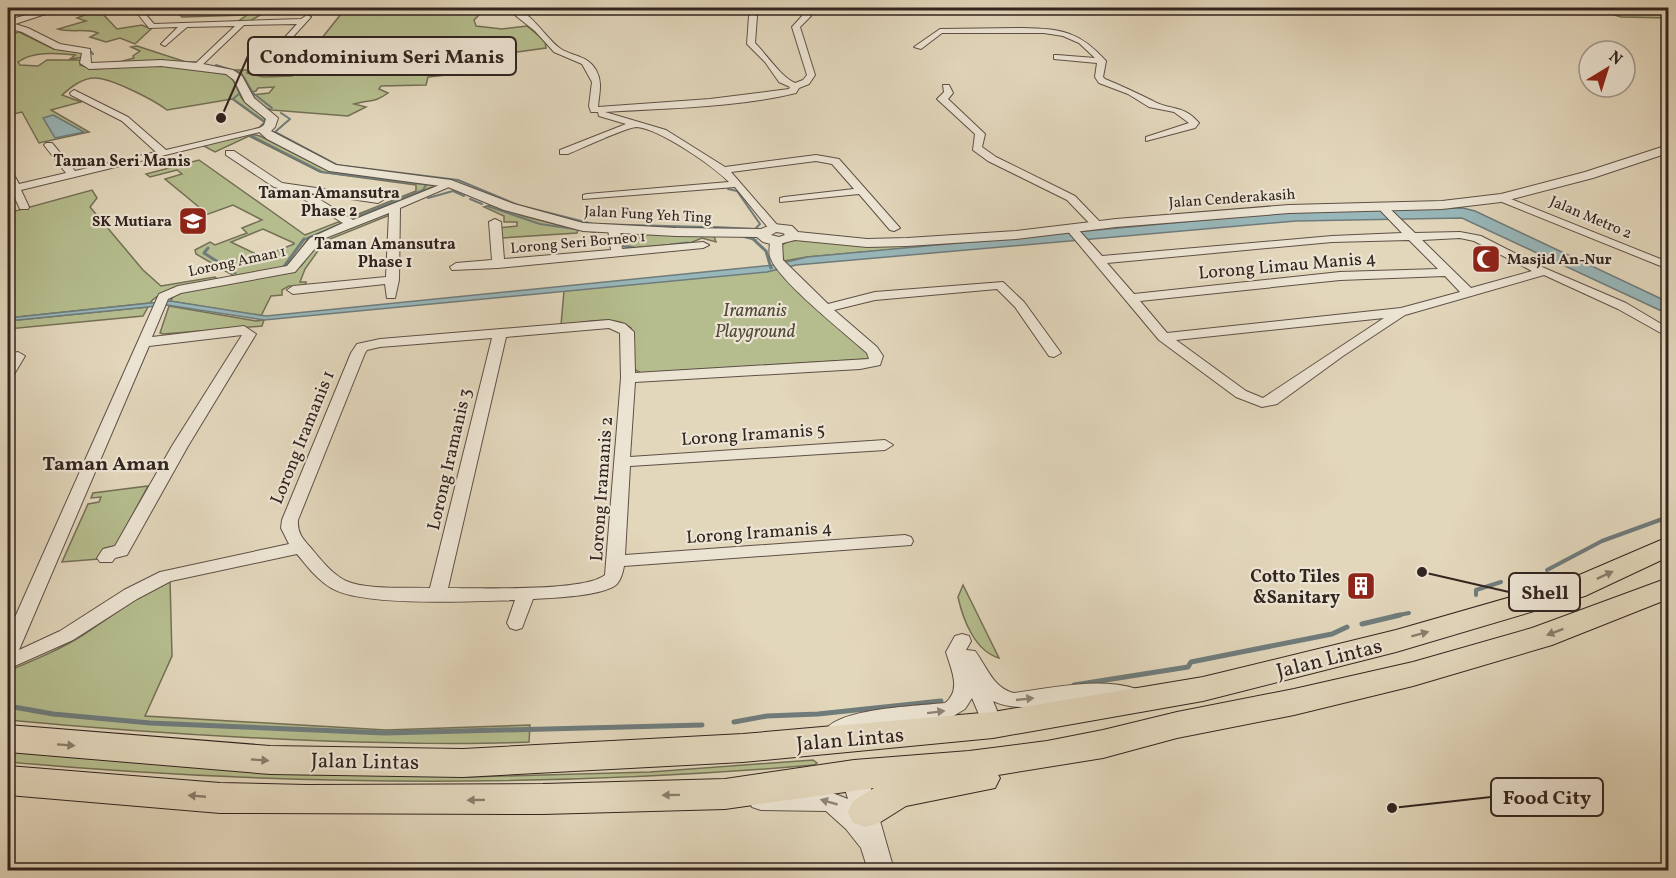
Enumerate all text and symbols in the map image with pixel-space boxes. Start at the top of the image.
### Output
callout: Condominium Seri Manis [248,37,516,75]
north arrow [1577,39,1637,99]
text: Condominium Seri Manis [260,44,504,72]
text: N [1604,47,1627,71]
district label: Taman Seri Manis [53,151,191,173]
district label: Taman Amansutra Phase 2 [258,183,400,223]
street label: Jalan Cenderakasih [1168,185,1296,214]
street label: Jalan Metro 2 [1546,192,1635,245]
street label: Jalan Fung Yeh Ting [584,202,713,229]
school or university icon: SK Mutiara [177,205,209,237]
place label: SK Mutiara [92,212,172,233]
street label: Lorong Seri Borneo 1 [510,227,647,260]
district label: Taman Amansutra Phase 1 [314,234,456,274]
street label: Lorong Aman 1 [187,242,288,283]
mosque icon: Masjid An-Nur [1470,243,1502,275]
street label: Lorong Limau Manis 4 [1197,246,1377,287]
place label: Masjid An-Nur [1507,250,1612,271]
park label: Iramanis Playground [715,299,796,345]
street label: Lorong Iramanis 1 [265,367,342,508]
street label: Lorong Iramanis 3 [422,386,479,533]
street label: Lorong Iramanis 2 [585,416,620,562]
street label: Lorong Iramanis 5 [680,418,826,453]
district label: Taman Aman [42,451,170,479]
street label: Lorong Iramanis 4 [685,516,833,551]
place label: Cotto Tiles &Sanitary [1250,565,1340,611]
building icon: Cotto Tiles &Sanitary [1345,570,1377,602]
one-way arrow [1597,570,1614,579]
callout: Shell [1509,573,1580,611]
text: Shell [1521,580,1569,608]
one-way arrow [1546,627,1564,637]
one-way arrow [1411,629,1429,638]
street label: Jalan Lintas [1273,632,1385,687]
one-way arrow [1015,694,1034,704]
one-way arrow [927,707,946,716]
street label: Jalan Lintas [795,721,905,760]
one-way arrow [56,741,75,750]
street label: Jalan Lintas [311,747,419,778]
one-way arrow [251,755,270,764]
callout: Food City [1491,778,1603,816]
text: Food City [1503,785,1591,813]
one-way arrow [662,790,681,800]
one-way arrow [188,791,207,801]
one-way arrow [467,795,486,805]
one-way arrow [820,796,838,806]

